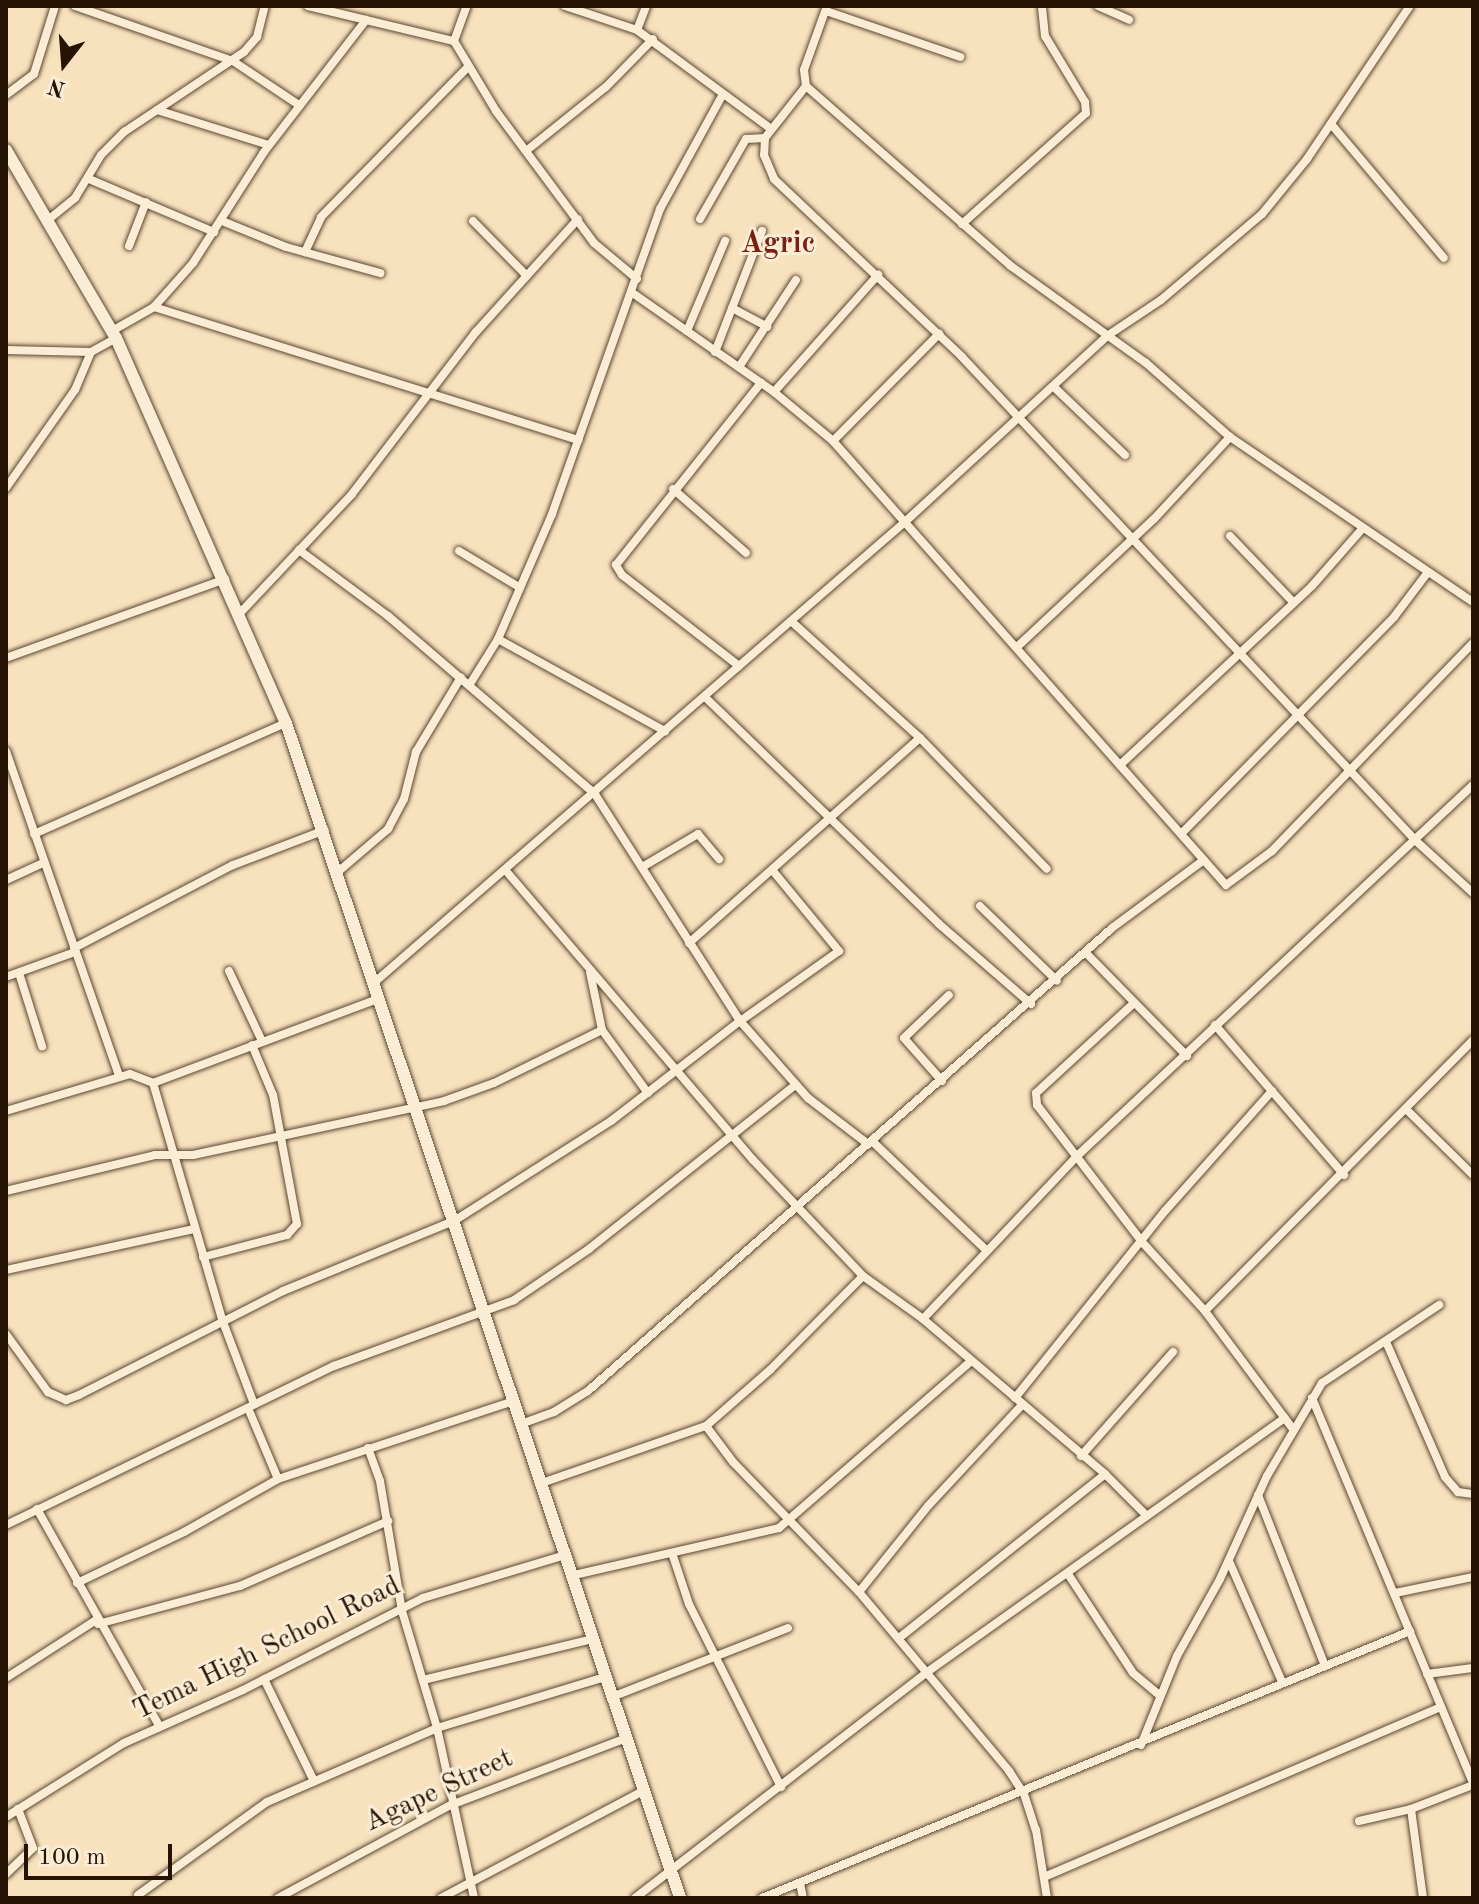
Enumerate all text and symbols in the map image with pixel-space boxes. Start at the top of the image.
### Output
north arrow [24,24,104,104]
text: N [46,74,68,100]
district label: Agric [740,226,816,262]
street label: Tema High School Road [128,1570,406,1728]
street label: Agape Street [360,1742,518,1840]
scale bar [28,1828,176,1878]
text: 100 m [38,1846,106,1870]

